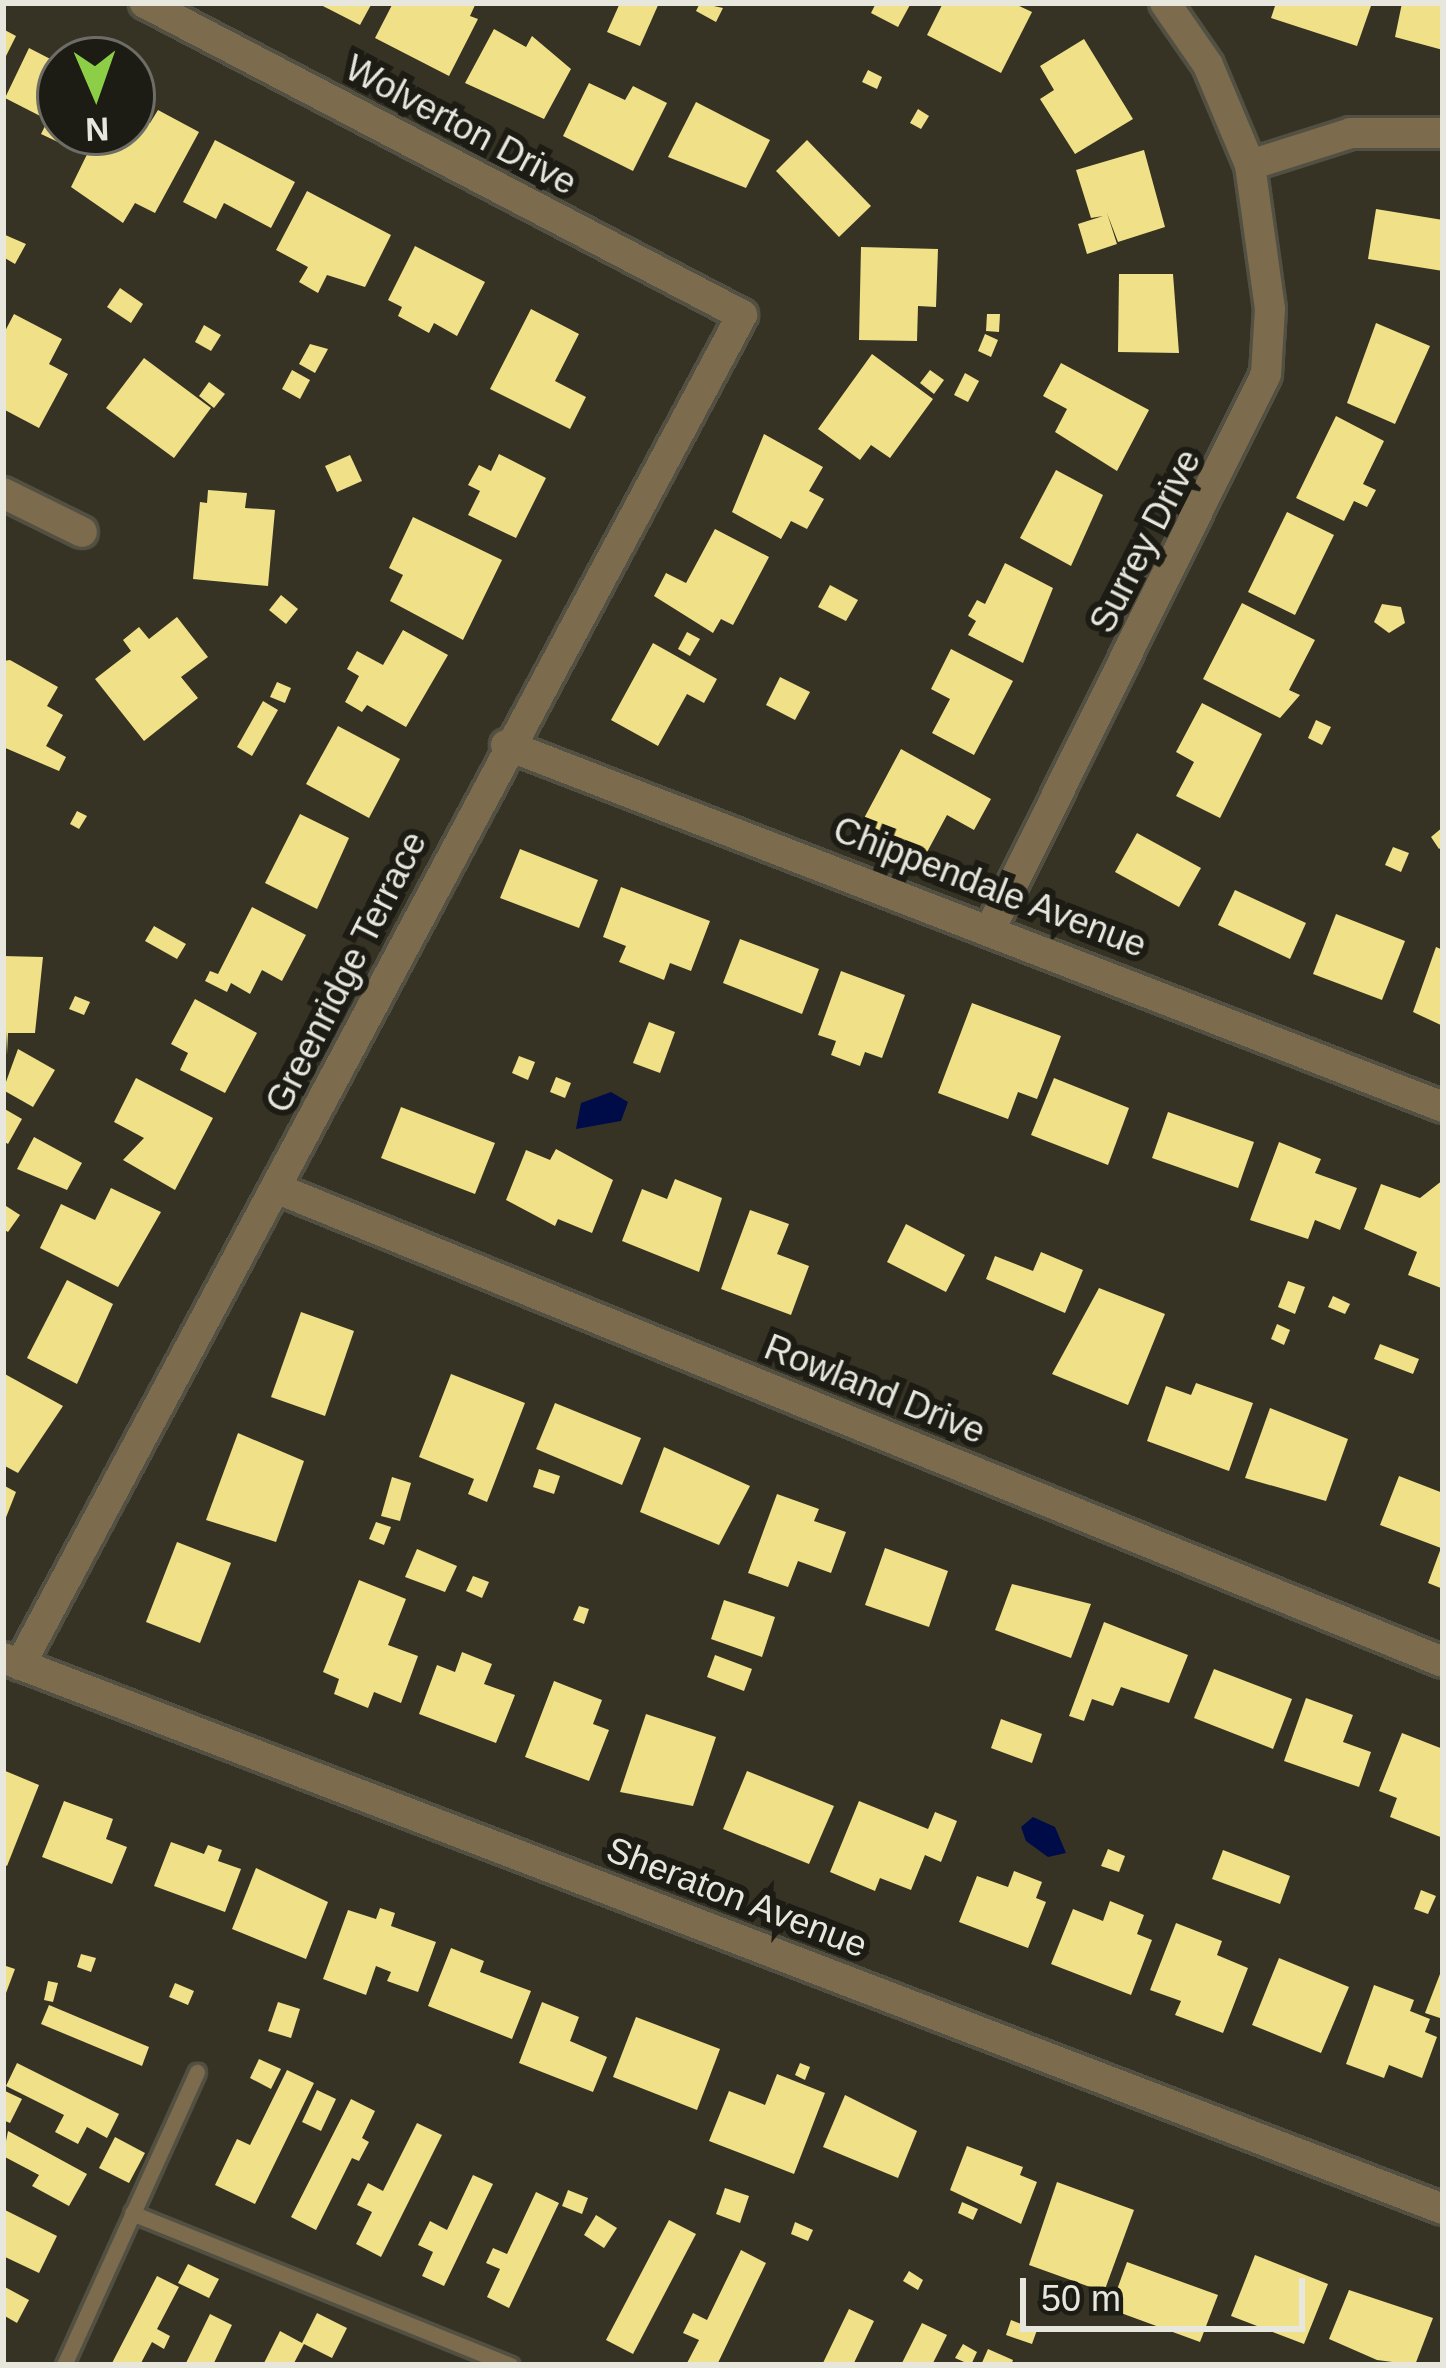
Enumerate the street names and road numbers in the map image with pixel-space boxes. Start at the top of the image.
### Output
street label: Wolverton Drive [338,46,584,204]
street label: Surrey Drive [1080,442,1210,640]
street label: Chippendale Avenue [827,807,1153,967]
street label: Greenridge Terrace [256,824,436,1120]
street label: Rowland Drive [758,1325,992,1453]
street label: Sheraton Avenue [600,1827,874,1967]

